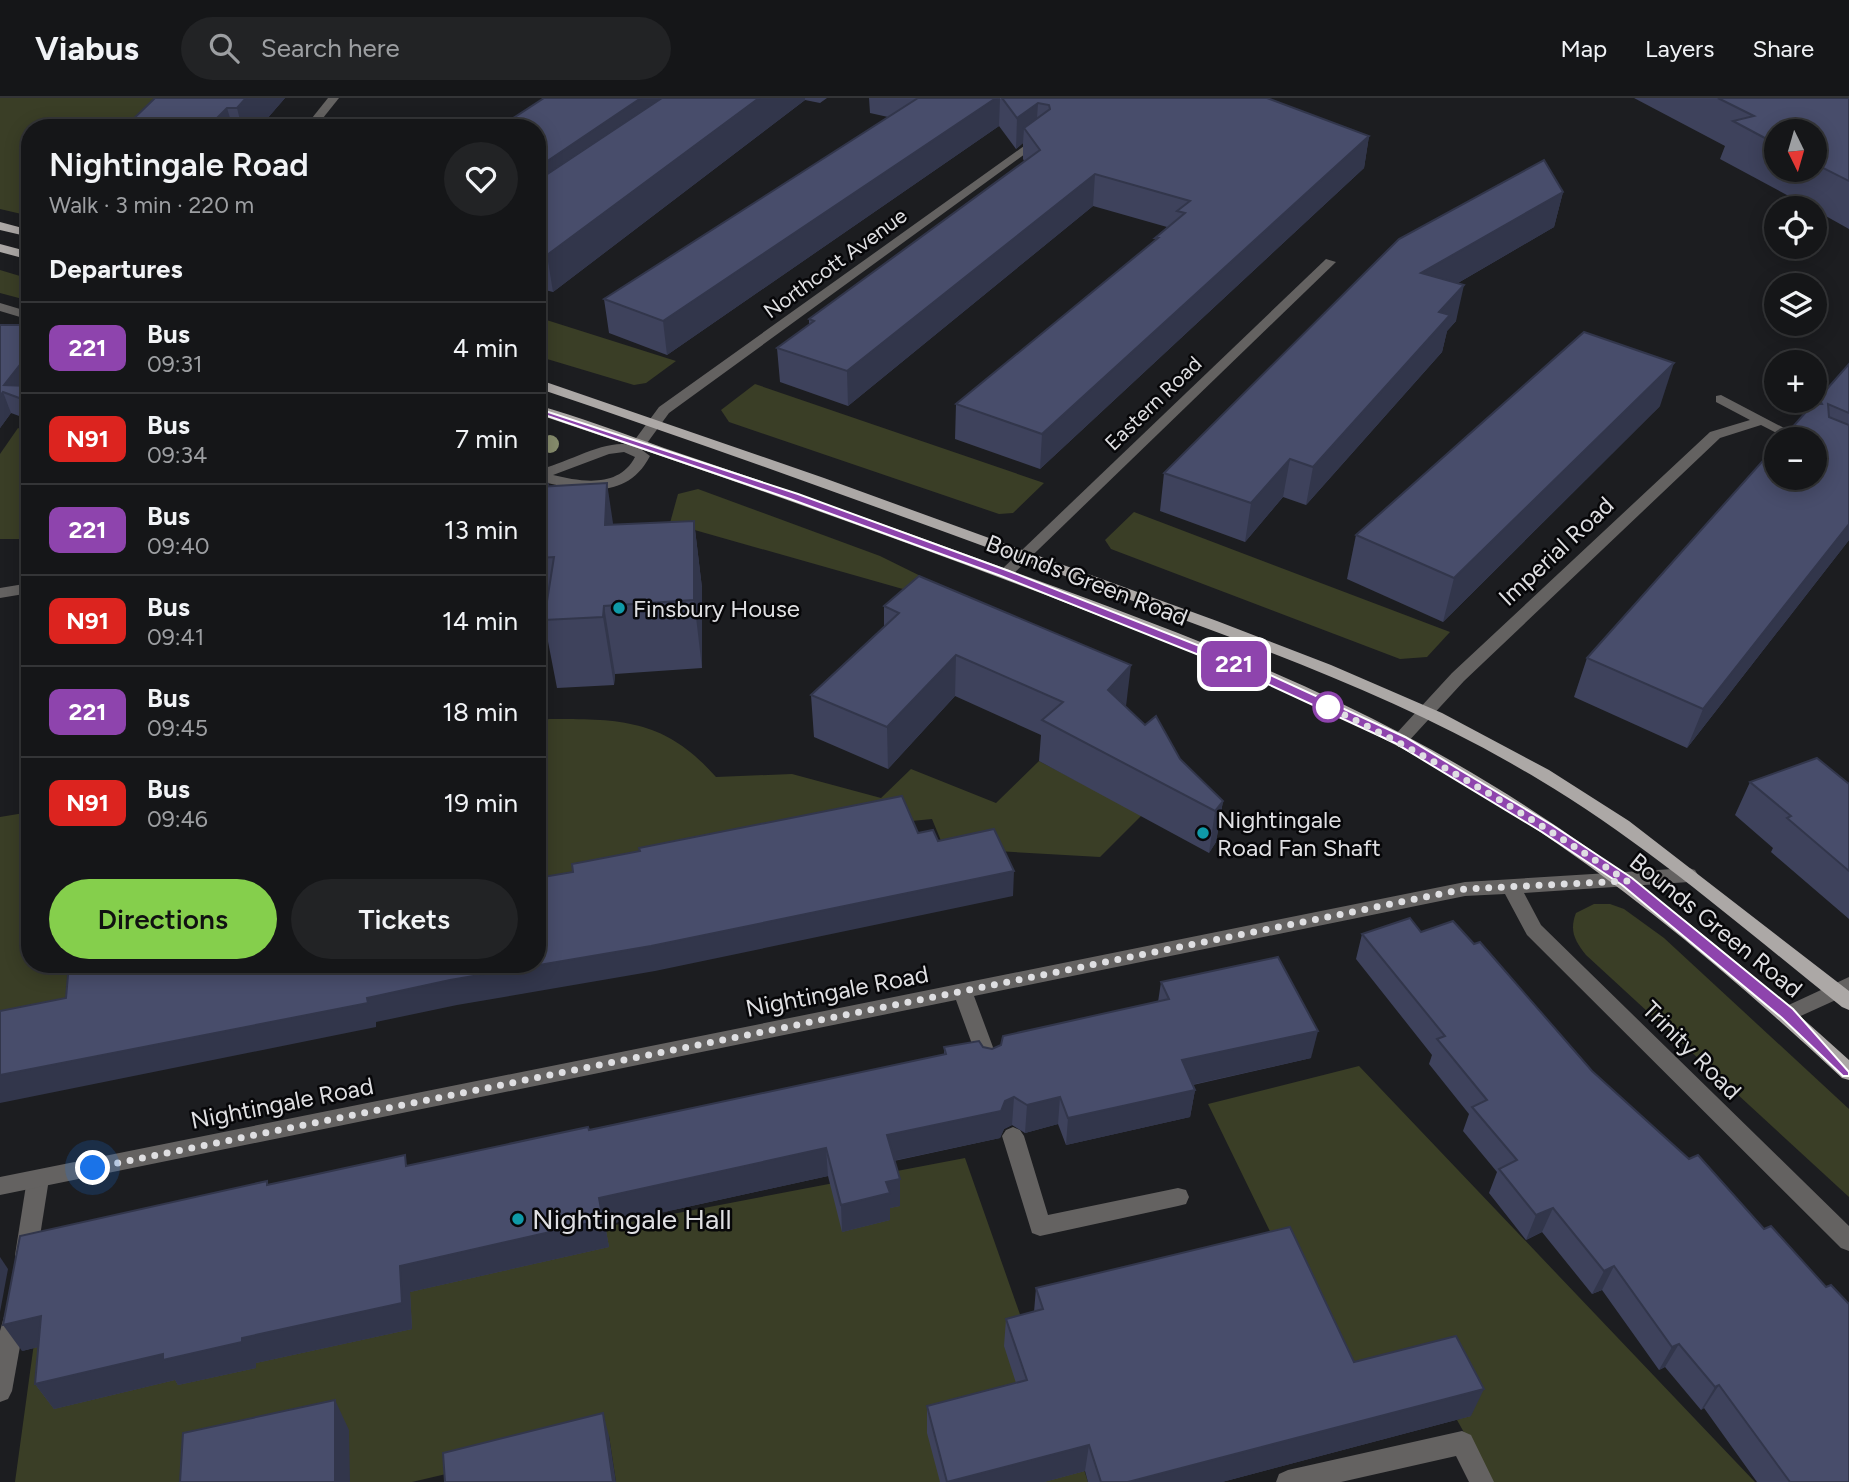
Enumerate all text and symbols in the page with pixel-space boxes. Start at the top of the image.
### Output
search box [181,17,671,80]
text: Viabus [35,29,139,68]
icon: search [205,29,243,67]
text: Search here [261,32,400,64]
text: Map [1560,34,1607,63]
text: Layers [1645,34,1714,63]
text: Share [1752,34,1814,63]
north arrow [1764,119,1827,182]
map controls [1764,119,1827,490]
button: heart [444,142,518,216]
text: Nightingale Road [49,145,309,184]
text: Walk · 3 min · 220 m [49,191,254,219]
button: locate [1764,196,1827,259]
street label: Northcott Avenue [759,203,911,323]
text: Departures [49,253,183,285]
button: layers [1764,273,1827,336]
text: Bus [147,318,190,350]
text: 4 min [453,332,518,364]
text: 221 [69,333,106,362]
text: 09:31 [147,350,203,378]
button: + [1764,350,1827,413]
street label: Eastern Road [1099,351,1207,455]
text: Bus [147,409,190,441]
text: 7 min [455,423,518,455]
text: N91 [66,424,109,453]
button: − [1764,427,1827,490]
text: 09:34 [147,441,207,469]
street label: Imperial Road [1493,490,1619,612]
text: Bus [147,500,190,532]
text: 13 min [444,514,518,546]
text: 221 [69,515,106,544]
street label: Bounds Green Road [982,528,1192,632]
text: 09:40 [147,532,210,560]
text: Bus [147,591,190,623]
place label: Finsbury House [633,594,800,623]
marker: Finsbury House [611,600,627,616]
text: 14 min [442,605,518,637]
text: N91 [66,606,109,635]
text: 09:41 [147,623,204,651]
line badge: 221 [1194,641,1274,687]
text: 221 [1215,649,1253,678]
text: Bus [147,682,190,714]
unlabelled marker [1313,692,1343,722]
text: 18 min [442,696,518,728]
text: 221 [69,697,106,726]
text: 09:45 [147,714,208,742]
text: Bus [147,773,190,805]
text: 19 min [443,787,518,819]
text: N91 [66,788,109,817]
text: 09:46 [147,805,208,833]
place label: Nightingale Road Fan Shaft [1217,805,1381,862]
marker: Nightingale Road Fan Shaft [1195,825,1211,841]
street label: Bounds Green Road [1624,846,1808,1004]
button: Directions [49,879,277,959]
button: Tickets [291,879,518,959]
street label: Nightingale Road [743,959,931,1023]
street label: Trinity Road [1637,995,1747,1105]
street label: Nightingale Road [188,1071,376,1135]
your location [75,1150,110,1185]
place label: Nightingale Hall [532,1202,732,1236]
marker: Nightingale Hall [510,1211,526,1227]

